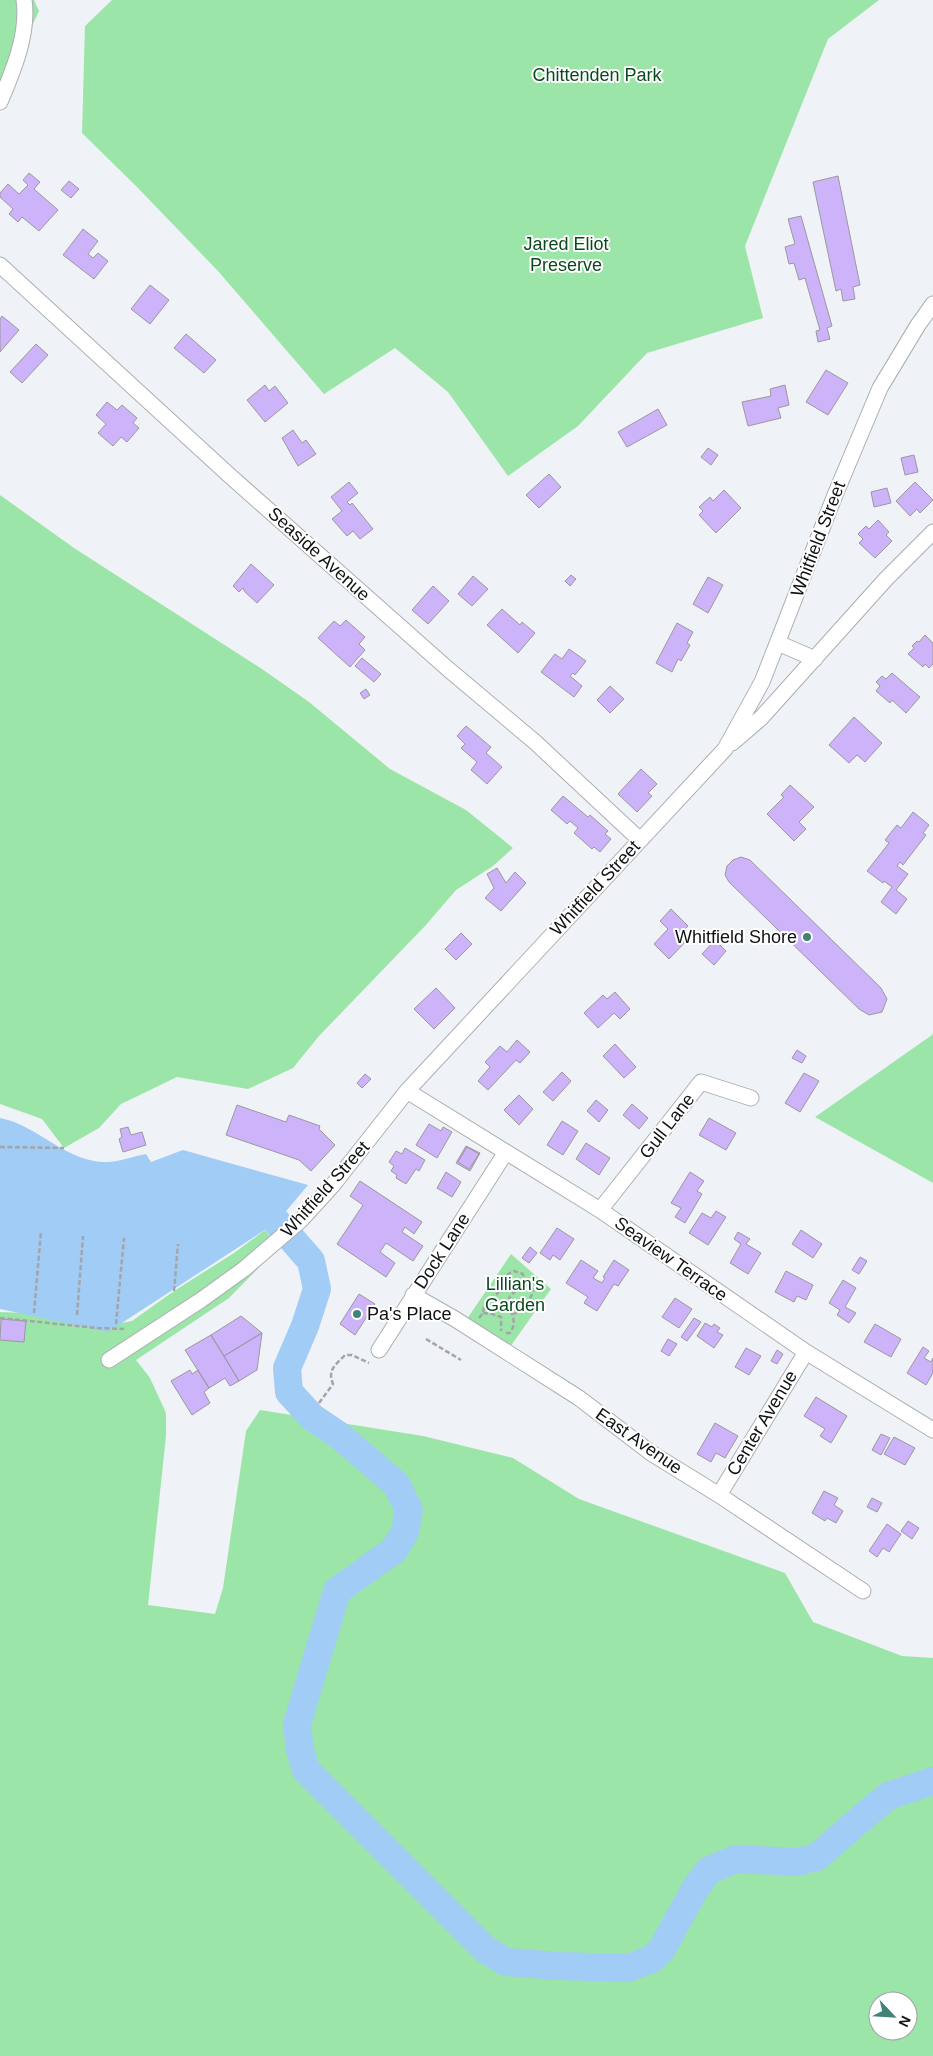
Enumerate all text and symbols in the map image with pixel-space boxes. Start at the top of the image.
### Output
park label: Chittenden Park [532,65,663,85]
park label: Jared Eliot Preserve [523,234,609,275]
street label: Whitfield Street [787,478,849,600]
street label: Seaside Avenue [264,503,374,605]
street label: Whitfield Street [546,837,644,939]
place label: Whitfield Shore [675,927,797,947]
marker: Whitfield Shore [801,931,813,943]
street label: Gull Lane [635,1089,699,1163]
street label: Whitfield Street [277,1137,373,1241]
street label: Dock Lane [410,1209,474,1293]
street label: Seaview Terrace [611,1213,731,1305]
park label: Lillian's Garden [485,1274,545,1315]
place label: Pa's Place [367,1304,451,1324]
marker: Pa's Place [351,1308,363,1320]
street label: Center Avenue [723,1367,801,1479]
street label: East Avenue [592,1404,686,1478]
north arrow [868,1991,918,2041]
text: N [895,2014,914,2029]

